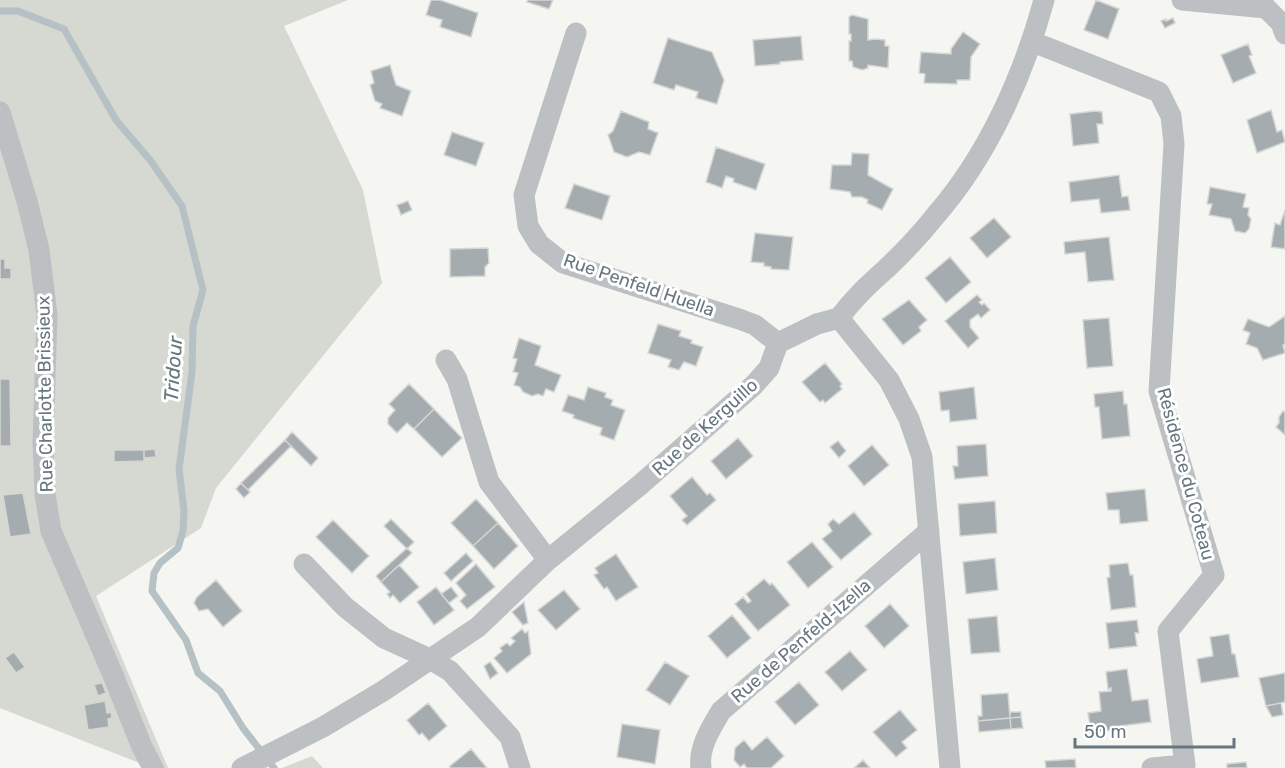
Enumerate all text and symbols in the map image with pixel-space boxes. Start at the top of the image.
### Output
street label: Rue Penfeld Huella [561,249,717,321]
street label: Rue Charlotte Brissieux [32,295,58,492]
water label: Tridour [159,334,187,403]
street label: Rue de Kerguillo [648,374,762,480]
street label: Résidence du Coteau [1152,385,1220,563]
street label: Rue de Penfeld-Izella [727,574,875,708]
scale bar [1075,711,1234,749]
text: 50 m [1084,721,1127,743]

